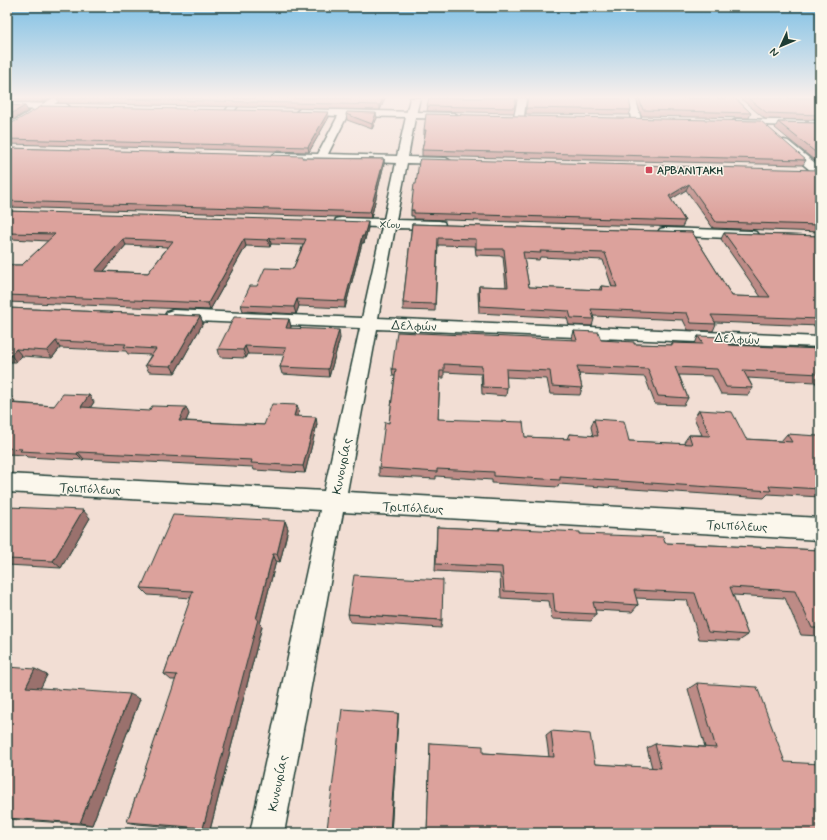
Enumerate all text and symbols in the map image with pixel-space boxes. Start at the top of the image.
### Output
north arrow [761,26,801,66]
text: N [767,45,782,60]
place label: ΑΡΒΑΝΙΤΑΚΗ [657,164,723,178]
marker: ΑΡΒΑΝΙΤΑΚΗ [644,165,654,175]
street label: Χίου [379,218,401,232]
street label: Δελφών [391,317,437,336]
street label: Δελφών [714,330,760,349]
street label: Κυνουρίας [329,436,356,496]
street label: Τριπόλεως [59,479,121,500]
street label: Τριπόλεως [382,498,444,519]
street label: Τριπόλεως [706,516,768,537]
street label: Κυνουρίας [265,753,292,813]

